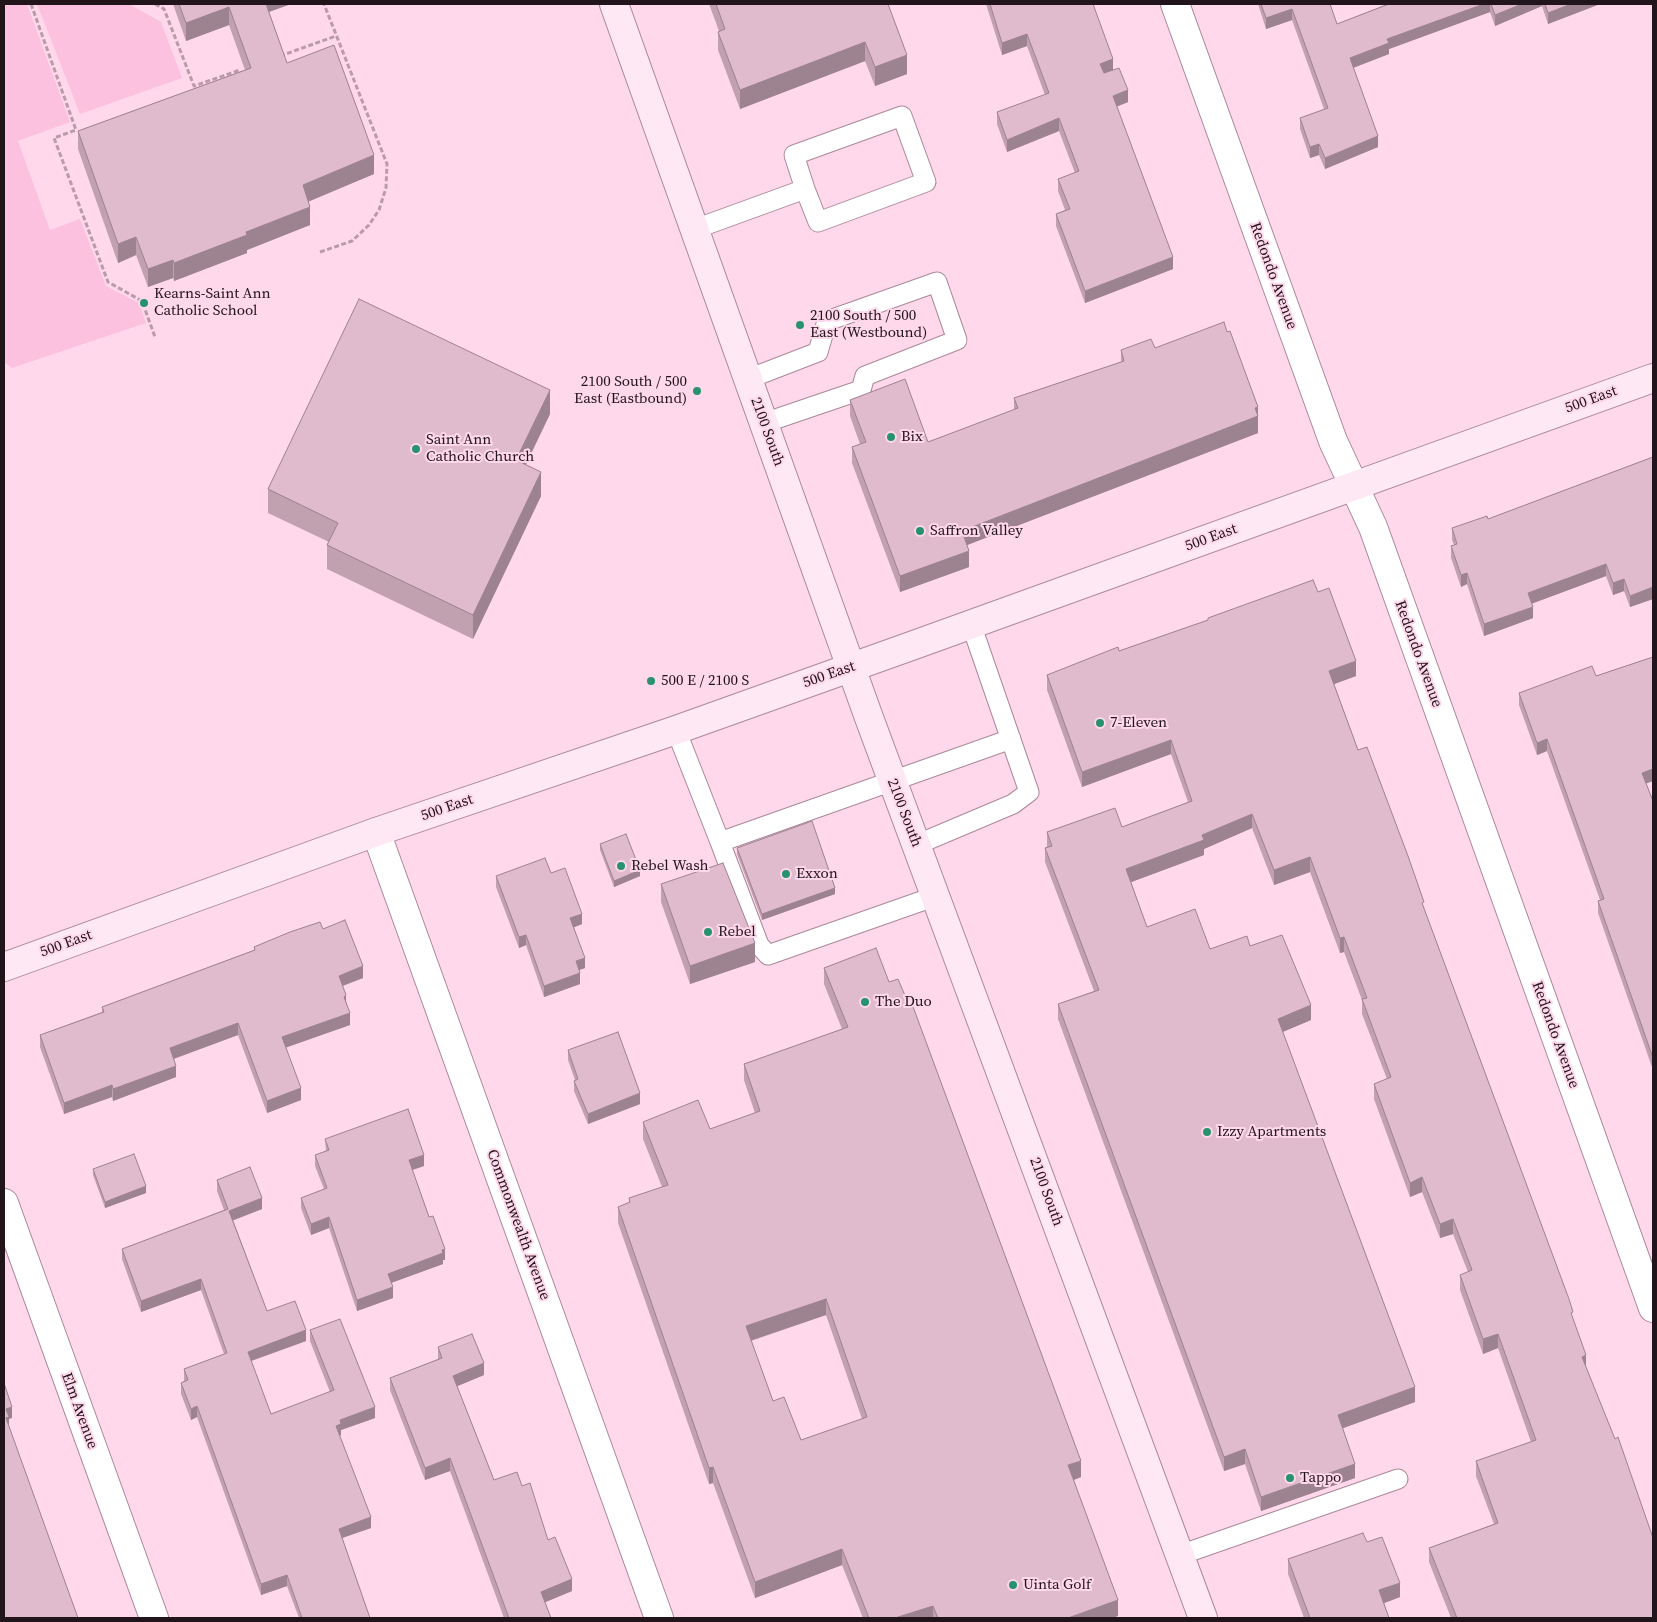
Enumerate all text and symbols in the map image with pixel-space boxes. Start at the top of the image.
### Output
street label: Redondo Avenue [1245,220,1301,332]
place label: Kearns-Saint Ann Catholic School [154,285,271,320]
marker: Kearns-Saint Ann Catholic School [138,297,150,309]
place label: 2100 South / 500 East (Westbound) [810,307,927,342]
marker: 2100 South / 500 East (Westbound) [794,319,806,331]
place label: 2100 South / 500 East (Eastbound) [574,373,687,408]
street label: 500 East [1563,382,1619,418]
marker: 2100 South / 500 East (Eastbound) [691,385,703,397]
street label: 2100 South [746,395,788,469]
place label: Bix [901,428,923,446]
place label: Saint Ann Catholic Church [426,431,534,466]
marker: Bix [885,431,897,443]
marker: Saint Ann Catholic Church [410,443,422,455]
street label: 500 East [1183,520,1239,556]
place label: Saffron Valley [930,522,1023,540]
marker: Saffron Valley [914,525,926,537]
street label: Redondo Avenue [1390,598,1446,710]
street label: 500 East [801,658,857,692]
place label: 500 E / 2100 S [661,672,749,690]
marker: 500 E / 2100 S [645,675,657,687]
place label: 7-Eleven [1110,714,1167,732]
marker: 7-Eleven [1094,717,1106,729]
street label: 2100 South [883,776,925,850]
street label: 500 East [419,791,475,825]
place label: Rebel Wash [631,857,709,875]
marker: Rebel Wash [615,860,627,872]
place label: Exxon [796,865,838,883]
marker: Exxon [780,868,792,880]
place label: Rebel [718,923,756,941]
street label: 500 East [38,926,94,962]
marker: Rebel [702,926,714,938]
street label: Redondo Avenue [1527,979,1583,1091]
place label: The Duo [875,993,932,1011]
marker: The Duo [859,996,871,1008]
place label: Izzy Apartments [1217,1123,1326,1141]
marker: Izzy Apartments [1201,1126,1213,1138]
street label: Commonwealth Avenue [482,1147,554,1303]
street label: 2100 South [1025,1155,1067,1229]
street label: Elm Avenue [57,1370,101,1452]
place label: Tappo [1300,1469,1341,1487]
marker: Tappo [1284,1472,1296,1484]
place label: Uinta Golf [1023,1576,1091,1594]
marker: Uinta Golf [1007,1579,1019,1591]

